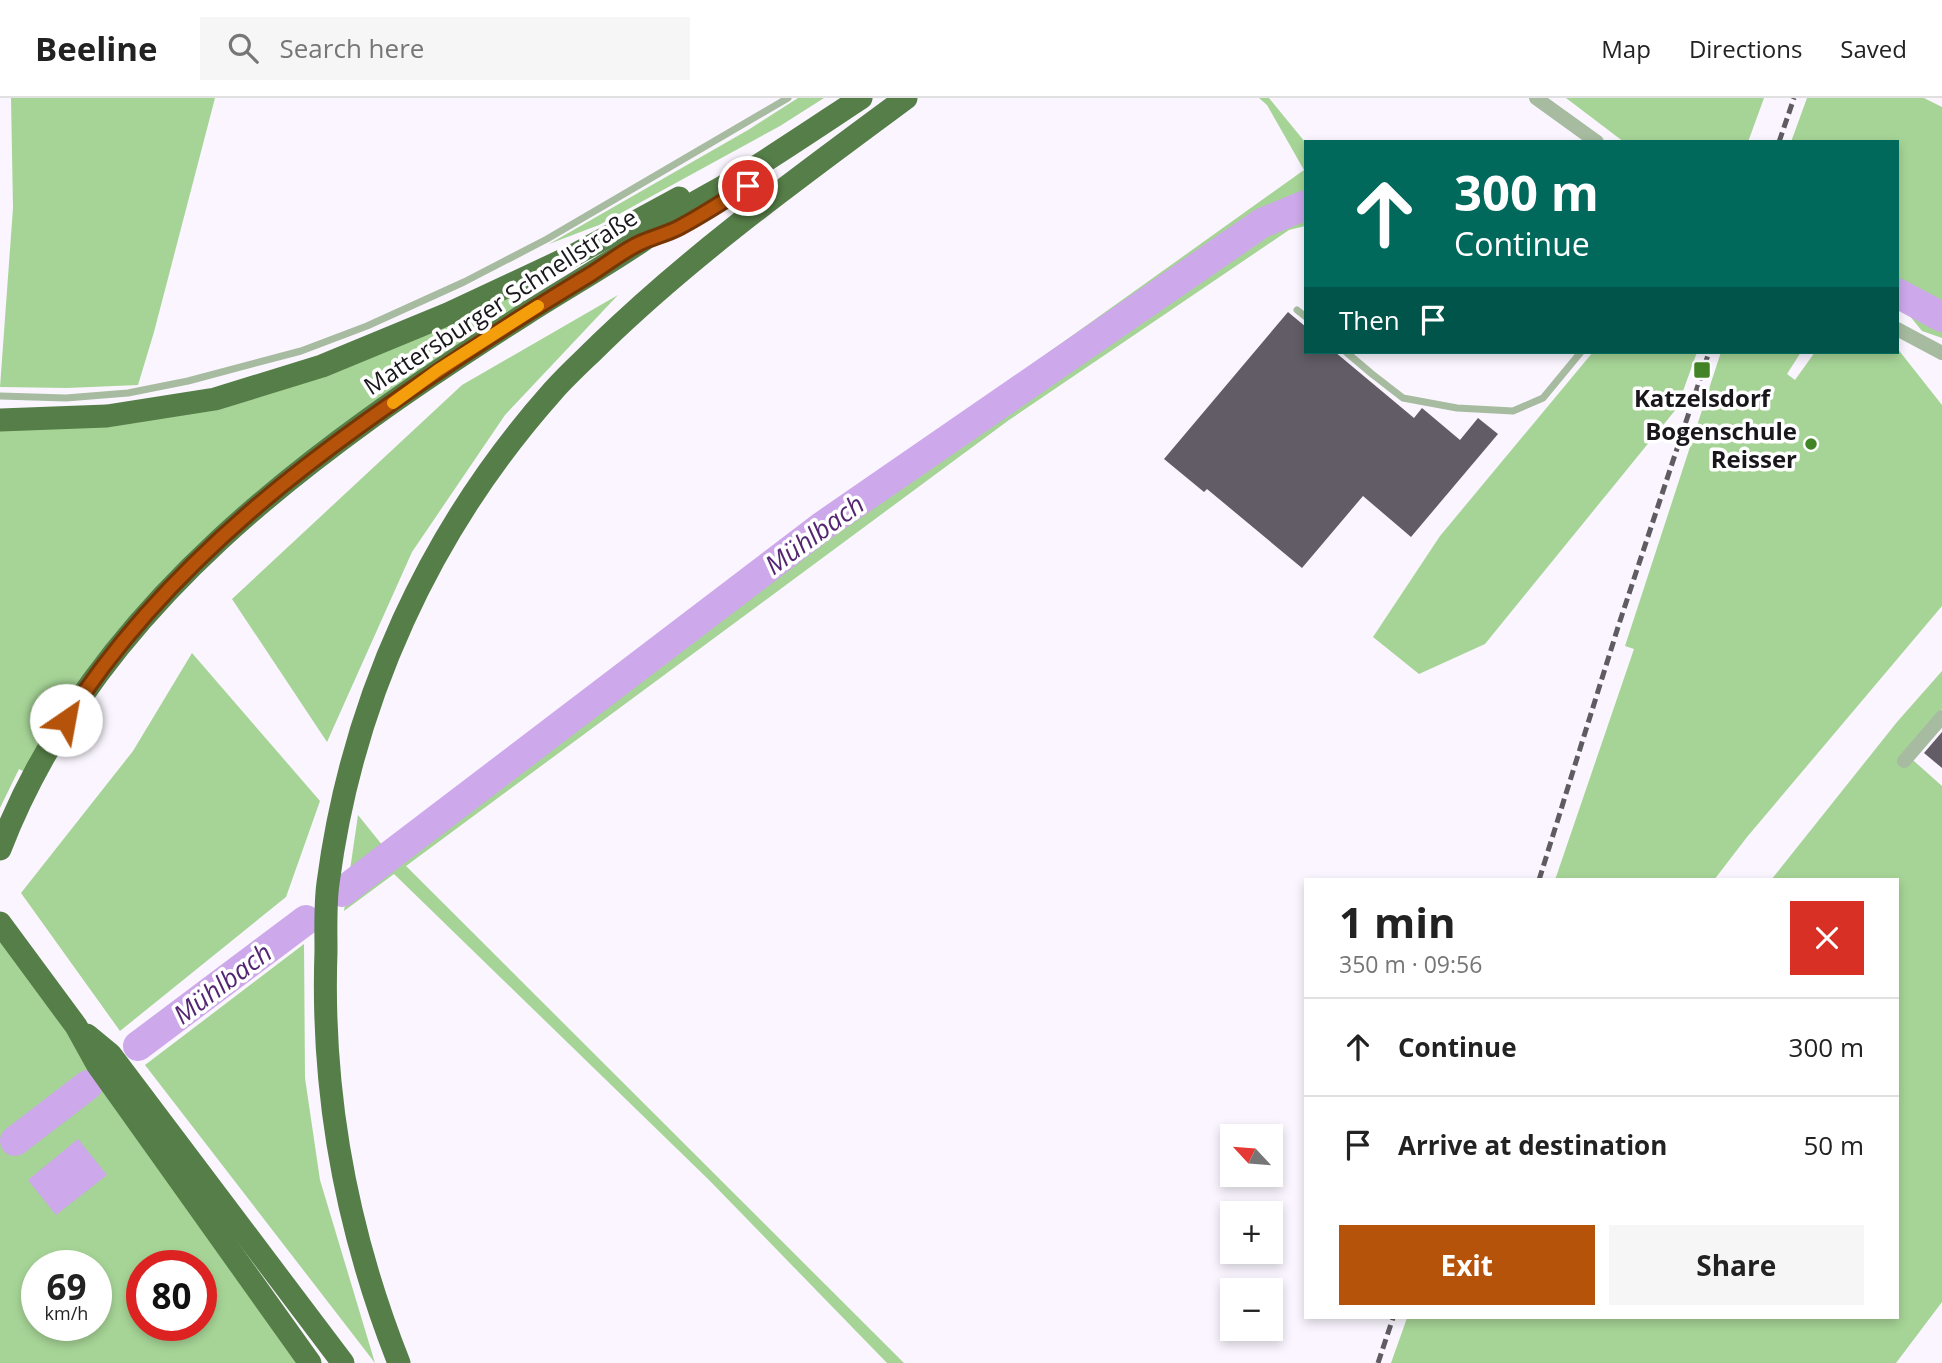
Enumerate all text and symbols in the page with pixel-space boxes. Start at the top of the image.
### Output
search box [200,17,690,80]
text: Beeline [35,26,158,71]
icon: search [224,29,262,67]
text: Search here [280,30,424,66]
text: Map [1601,32,1651,65]
text: Directions [1689,32,1802,65]
text: Saved [1840,32,1907,65]
pin [718,156,778,216]
text: 300 m [1454,159,1599,225]
icon: arrive [729,167,767,205]
icon: ahead [1339,168,1430,259]
street label: Mattersburger Schnellstraße [357,200,643,402]
text: Continue [1454,222,1590,265]
icon: arrive [1414,301,1452,339]
text: Then [1339,302,1400,338]
marker: Katzelsdorf [1692,360,1712,380]
place label: Katzelsdorf [1634,381,1772,414]
place label: Bogenschule Reisser [1645,414,1797,475]
marker: Bogenschule Reisser [1803,436,1819,452]
water label: Mühlbach [757,486,871,582]
position arrow [29,683,103,757]
text: 1 min [1339,893,1456,950]
button: close [1790,901,1864,975]
water label: Mühlbach [165,934,279,1032]
text: 350 m · 09:56 [1339,948,1482,980]
icon: ahead [1339,1028,1377,1066]
text: Continue [1398,1029,1517,1065]
text: 300 m [1789,1029,1864,1065]
north arrow [1220,1124,1283,1186]
map controls [1220,1124,1283,1341]
icon: arrive [1339,1126,1377,1164]
text: Arrive at destination [1398,1127,1667,1163]
text: 50 m [1803,1127,1864,1163]
button: + [1220,1201,1283,1264]
button: Exit [1339,1225,1595,1305]
button: Share [1609,1225,1864,1305]
speed limit sign: 80 [126,1250,217,1341]
text: 69 [46,1263,87,1310]
button: − [1220,1278,1283,1341]
text: km/h [45,1301,88,1325]

